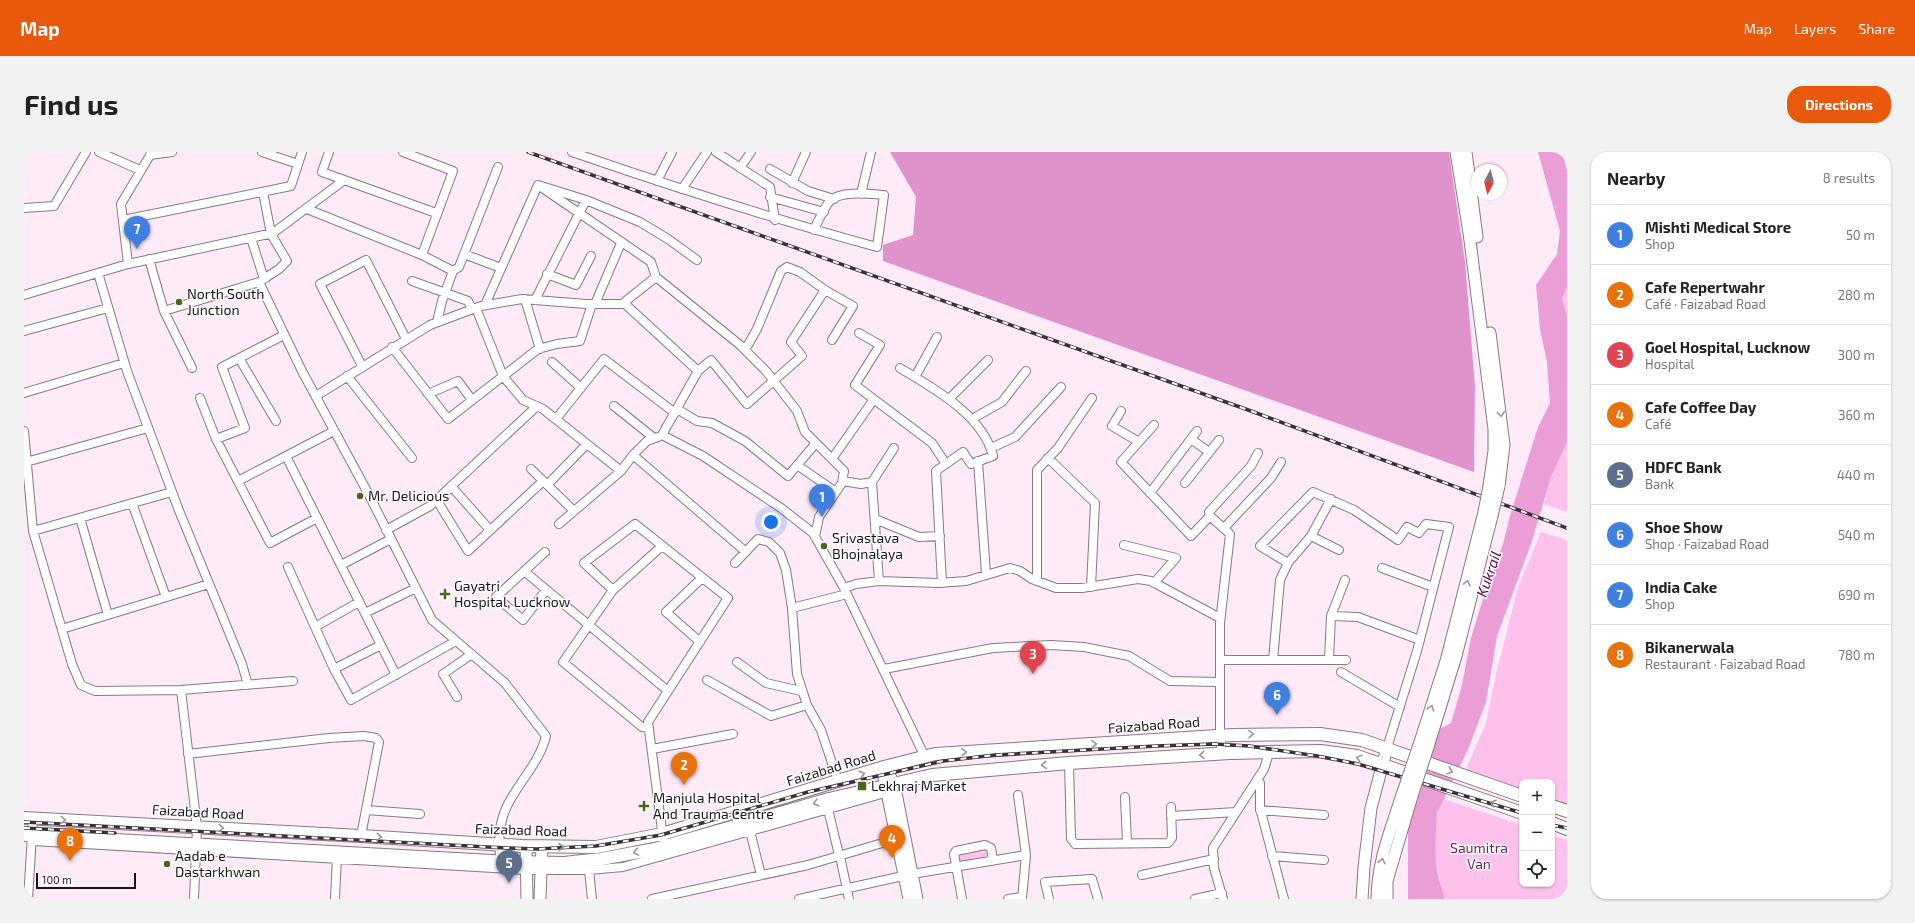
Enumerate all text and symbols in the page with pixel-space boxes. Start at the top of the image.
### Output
text: Map [20,17,60,40]
text: Map [1744,20,1772,37]
text: Layers [1794,20,1836,37]
text: Share [1858,20,1895,37]
button: Directions [1787,86,1891,123]
text: Find us [24,87,118,121]
north arrow [1471,164,1507,200]
text: Nearby [1607,168,1665,188]
text: 8 results [1823,170,1875,186]
pin: 7 [124,216,150,249]
text: Mishti Medical Store [1645,218,1791,236]
text: 1 [1617,227,1623,243]
text: 50 m [1846,227,1875,243]
text: Shop [1645,236,1675,252]
text: Cafe Repertwahr [1645,278,1765,296]
place label: North South Junction [187,285,264,318]
text: 2 [1616,287,1624,303]
text: 280 m [1838,287,1875,303]
text: Café · Faizabad Road [1645,296,1766,312]
marker: North South Junction [174,297,184,307]
text: Goel Hospital, Lucknow [1645,338,1810,356]
text: 3 [1616,347,1624,363]
text: 300 m [1838,347,1875,363]
text: Hospital [1645,356,1694,372]
text: Cafe Coffee Day [1645,398,1756,416]
text: 4 [1616,407,1624,423]
text: 360 m [1838,407,1875,423]
one-way arrow [1496,411,1505,417]
text: Café [1645,416,1671,432]
text: HDFC Bank [1645,458,1722,476]
text: 5 [1616,467,1624,483]
text: 440 m [1837,467,1875,483]
text: Bank [1645,476,1674,492]
pin: 1 [809,484,835,517]
place label: Mr. Delicious [368,487,449,504]
marker: Mr. Delicious [355,491,365,501]
your location [761,512,781,532]
text: Shoe Show [1645,518,1723,536]
text: 6 [1616,527,1624,543]
text: 540 m [1838,527,1875,543]
place label: Srivastava Bhojnalaya [832,529,903,562]
text: Shop · Faizabad Road [1645,536,1769,552]
marker: Srivastava Bhojnalaya [819,541,829,551]
water label: Kukrail [1472,548,1504,599]
place label: Gayatri Hospital, Lucknow [454,577,571,610]
text: India Cake [1645,578,1717,596]
one-way arrow [1462,580,1470,586]
text: 7 [1617,587,1623,603]
text: 690 m [1838,587,1875,603]
marker: Gayatri Hospital, Lucknow [439,588,451,600]
text: Shop [1645,596,1675,612]
text: Bikanerwala [1645,638,1734,656]
pin: 3 [1020,641,1046,674]
text: 8 [1616,647,1624,663]
text: 780 m [1838,647,1875,663]
text: Restaurant · Faizabad Road [1645,656,1805,672]
pin: 6 [1264,682,1290,715]
one-way arrow [1426,704,1435,711]
street label: Faizabad Road [1107,713,1201,736]
one-way arrow [1248,730,1254,738]
one-way arrow [1091,739,1097,748]
street label: Faizabad Road [784,746,877,789]
one-way arrow [961,748,967,757]
one-way arrow [1199,751,1205,759]
pin: 2 [671,752,697,785]
one-way arrow [1356,754,1363,762]
one-way arrow [1041,761,1047,770]
one-way arrow [1447,766,1454,774]
one-way arrow [859,770,866,779]
place label: Lekhraj Market [871,777,966,794]
map controls [1519,779,1555,887]
button: + [1519,779,1555,815]
marker: Lekhraj Market [856,780,868,792]
place label: Manjula Hospital And Trauma Centre [653,789,774,822]
one-way arrow [812,798,819,807]
one-way arrow [1490,799,1497,807]
marker: Manjula Hospital And Trauma Centre [638,800,650,812]
street label: Faizabad Road [152,801,245,822]
button: − [1519,815,1555,851]
one-way arrow [60,816,66,825]
street label: Faizabad Road [475,819,567,840]
one-way arrow [218,824,224,833]
pin: 4 [879,825,905,858]
pin: 8 [57,828,83,861]
one-way arrow [375,832,382,841]
park label: Saumitra Van [1450,839,1508,872]
one-way arrow [558,843,564,851]
place label: Aadab e Dastarkhwan [175,847,260,880]
one-way arrow [633,848,639,856]
pin: 5 [496,850,522,883]
button: locate [1519,851,1555,887]
one-way arrow [1377,857,1385,864]
marker: Aadab e Dastarkhwan [162,859,172,869]
scale bar [36,871,136,890]
text: 100 m [42,873,72,886]

